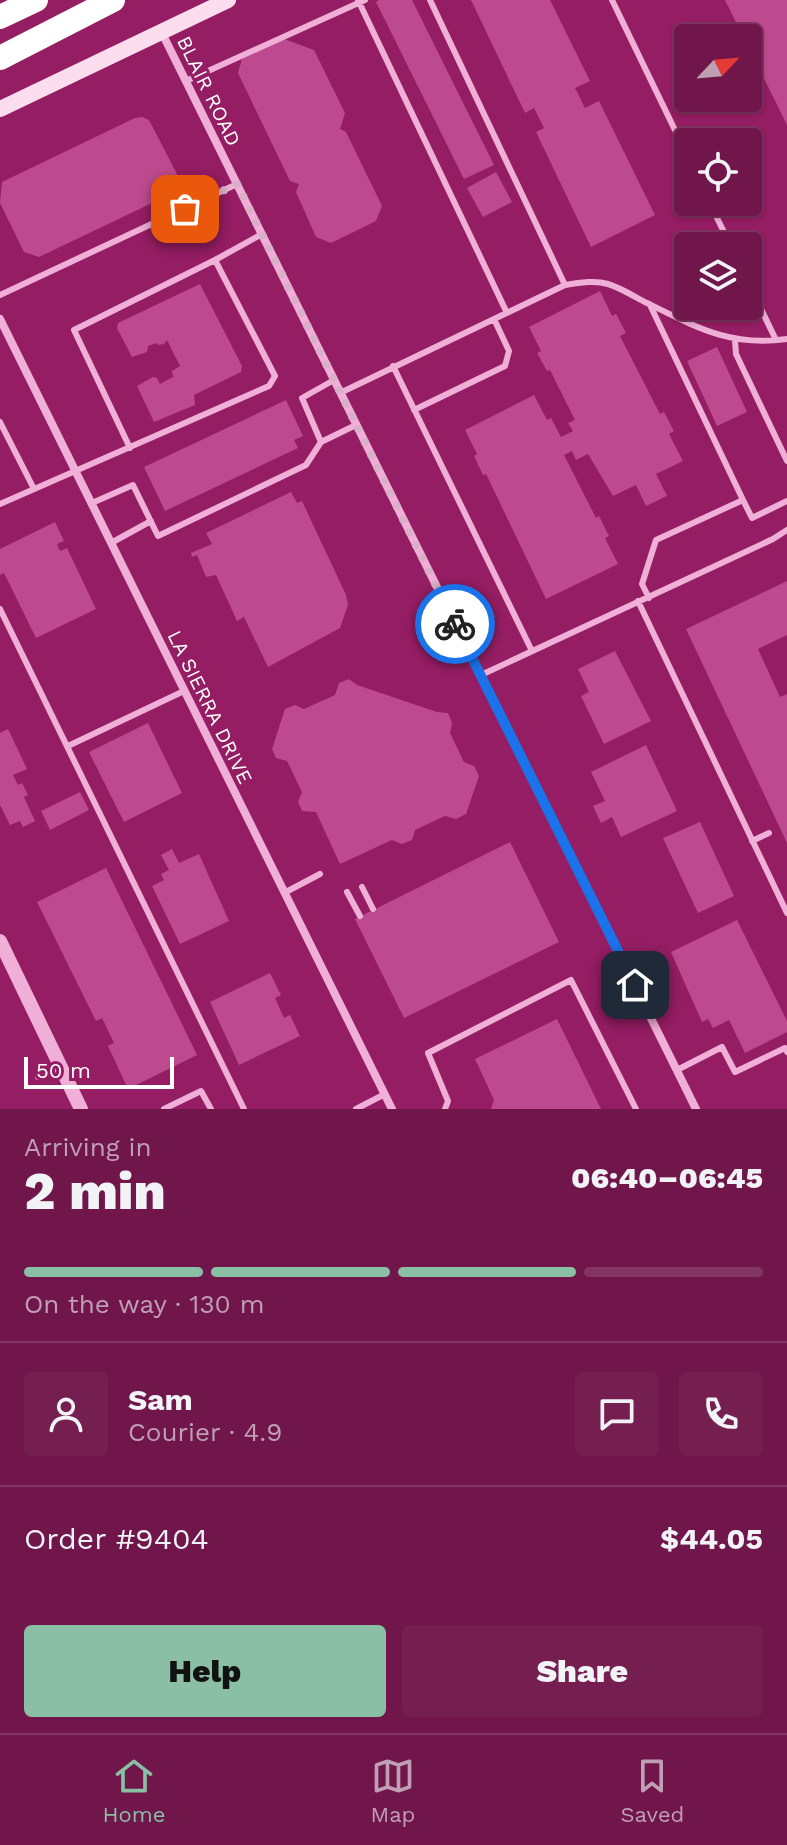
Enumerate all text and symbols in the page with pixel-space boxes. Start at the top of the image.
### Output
north arrow [674,24,762,112]
map controls [674,24,762,320]
street label: BLAIR ROAD [172,32,246,150]
button: locate [674,128,762,216]
pin [151,175,219,243]
icon: bag [163,187,207,231]
button: layers [674,232,762,320]
courier [415,584,495,664]
icon: bike [433,602,477,646]
street label: LA SIERRA DRIVE [162,626,258,788]
pin [601,951,669,1019]
icon: home [613,963,657,1007]
scale bar [24,1053,174,1089]
text: 50 m [36,1058,91,1083]
text: Arriving in [24,1132,152,1162]
text: 06:40–06:45 [571,1160,763,1195]
text: 2 min [24,1161,166,1222]
text: On the way · 130 m [24,1289,264,1319]
button: person [24,1372,108,1456]
button: chat [575,1372,659,1456]
button: phone [679,1372,763,1456]
text: Sam [128,1382,193,1417]
text: Courier · 4.9 [128,1417,282,1447]
text: Order #9404 [24,1521,209,1556]
text: $44.05 [660,1521,763,1556]
button: Help [24,1625,386,1717]
button: Share [402,1625,763,1717]
tab: Home [103,1754,165,1827]
tab: Map [371,1754,415,1827]
tab: Saved [621,1754,684,1827]

